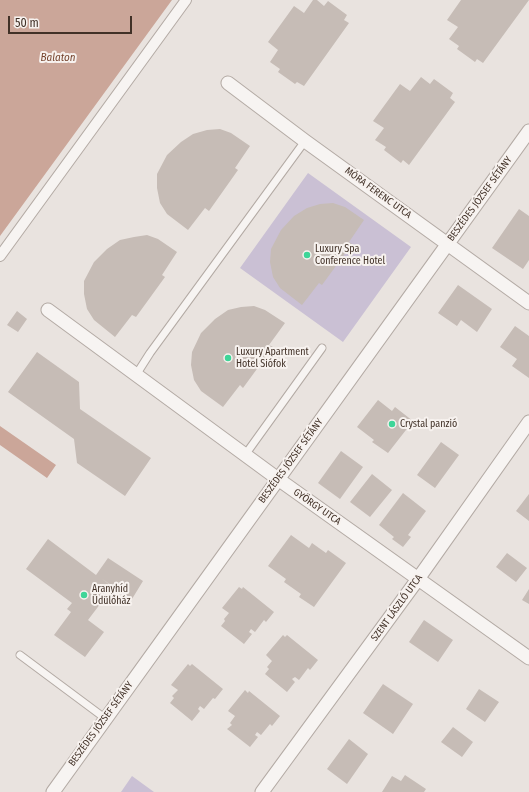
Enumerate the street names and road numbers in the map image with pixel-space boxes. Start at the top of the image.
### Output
street label: BESZÉDES JÓZSEF SÉTÁNY [445,154,515,244]
street label: MÓRA FERENC UTCA [342,165,414,221]
street label: BESZÉDES JÓZSEF SÉTÁNY [256,416,326,506]
street label: GYÖRGY UTCA [291,486,343,528]
street label: SZENT LÁSZLÓ UTCA [369,572,425,644]
street label: BESZÉDES JÓZSEF SÉTÁNY [66,679,136,769]

